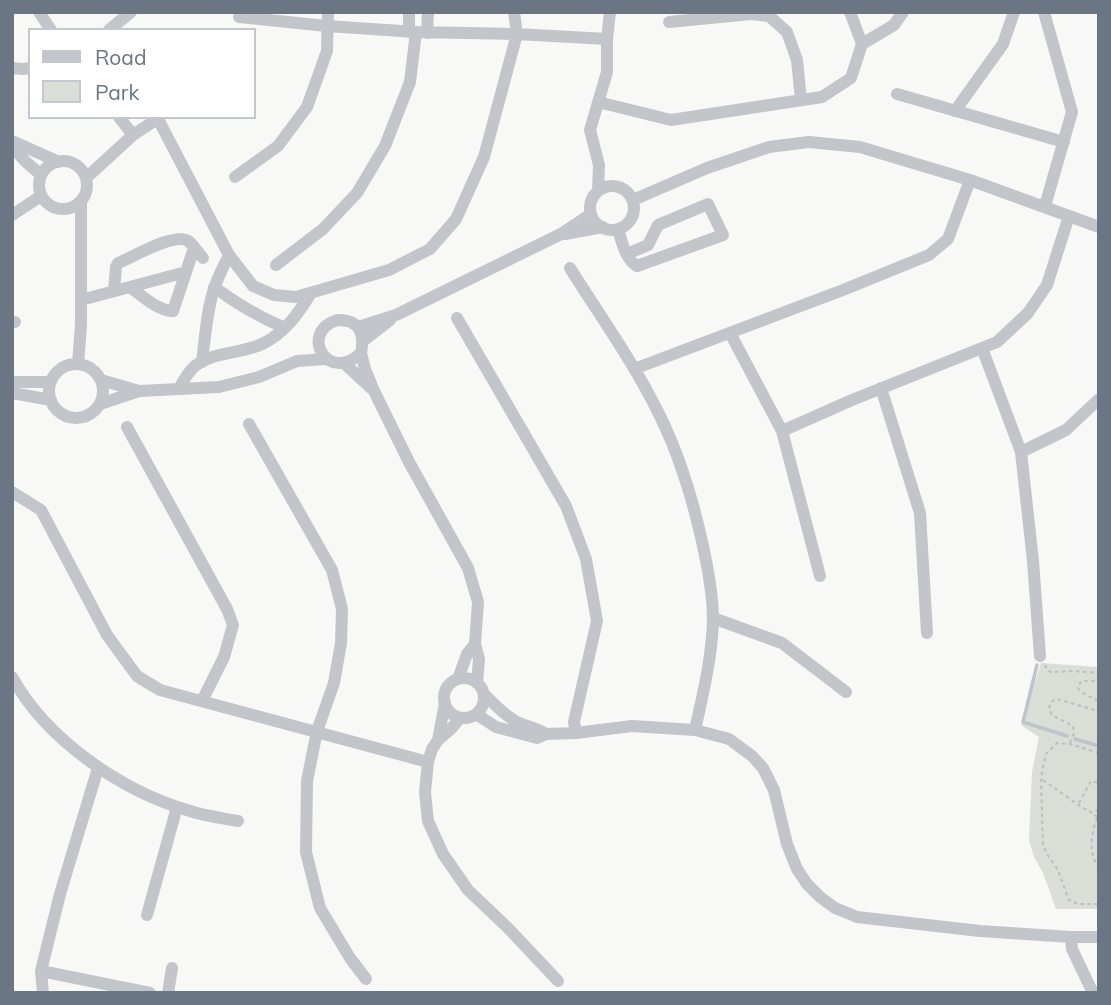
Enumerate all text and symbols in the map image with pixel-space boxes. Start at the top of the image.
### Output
legend [28,28,256,119]
text: Road [95,44,146,70]
text: Park [95,79,139,105]

